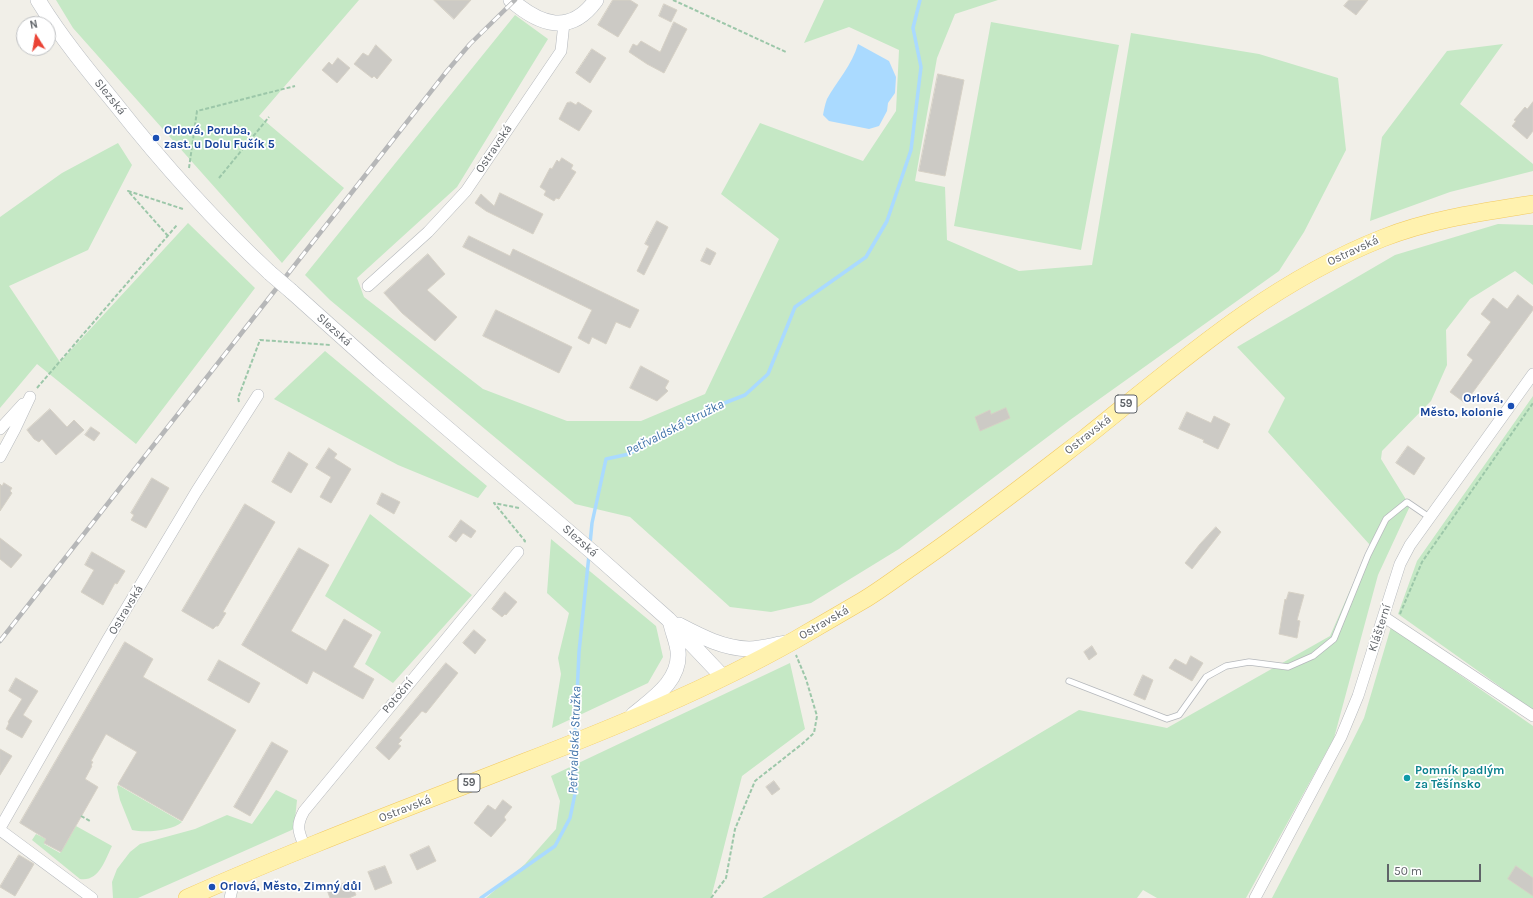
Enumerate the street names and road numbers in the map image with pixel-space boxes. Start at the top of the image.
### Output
street label: Slezská [91,76,129,118]
street label: Ostravská [473,122,515,176]
street label: Ostravská [1325,233,1381,269]
street label: Slezská [314,311,354,349]
road number: 59 [1115,395,1137,413]
street label: Ostravská [1062,412,1114,458]
street label: Slezská [559,522,601,560]
street label: Ostravská [106,583,146,637]
street label: Klášterní [1366,602,1394,654]
street label: Ostravská [796,603,852,643]
street label: Potoční [379,676,417,716]
road number: 59 [458,774,480,792]
street label: Ostravská [377,792,433,826]

